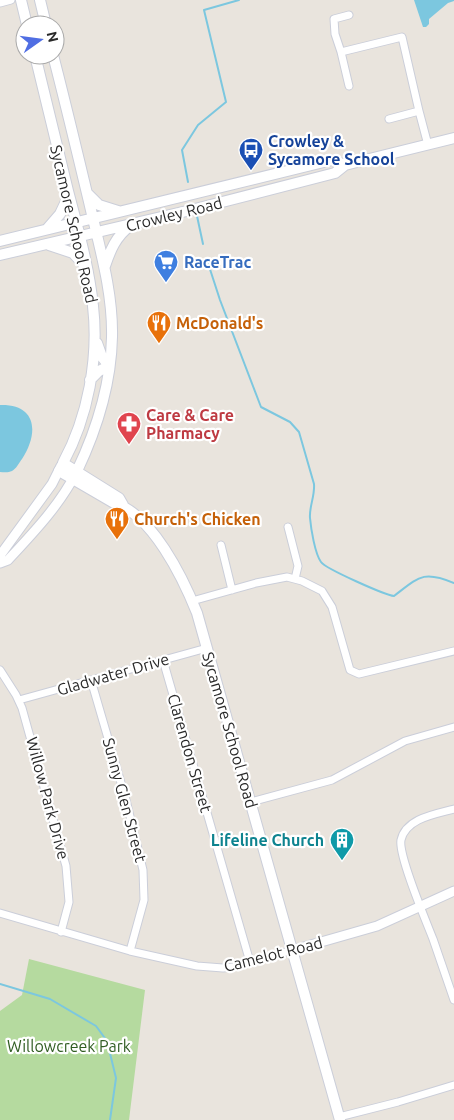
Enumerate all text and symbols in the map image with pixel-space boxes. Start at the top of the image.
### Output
north arrow [15,15,65,65]
text: N [44,30,62,44]
place label: Crowley & Sycamore School [268,132,395,168]
bus stop icon: Crowley & Sycamore School [238,137,264,171]
street label: Sycamore School Road [47,143,101,305]
street label: Crowley Road [124,193,224,235]
supermarket icon: RaceTrac [153,249,179,283]
place label: RaceTrac [184,253,251,271]
restaurant icon: McDonald's [146,310,172,344]
place label: McDonald's [176,314,263,332]
place label: Care & Care Pharmacy [146,406,234,442]
pharmacy icon: Care & Care Pharmacy [116,411,142,445]
restaurant icon: Church's Chicken [104,506,130,540]
place label: Church's Chicken [134,510,261,528]
street label: Gladwater Drive [55,649,171,699]
street label: Sycamore School Road [199,650,261,810]
street label: Clarendon Street [164,692,216,815]
street label: Willow Park Drive [23,735,73,861]
street label: Sunny Glen Street [100,736,150,865]
building icon: Lifeline Church [329,827,355,861]
place label: Lifeline Church [211,831,324,849]
street label: Camelot Road [222,933,324,975]
park label: Willowcreek Park [7,1037,131,1055]

